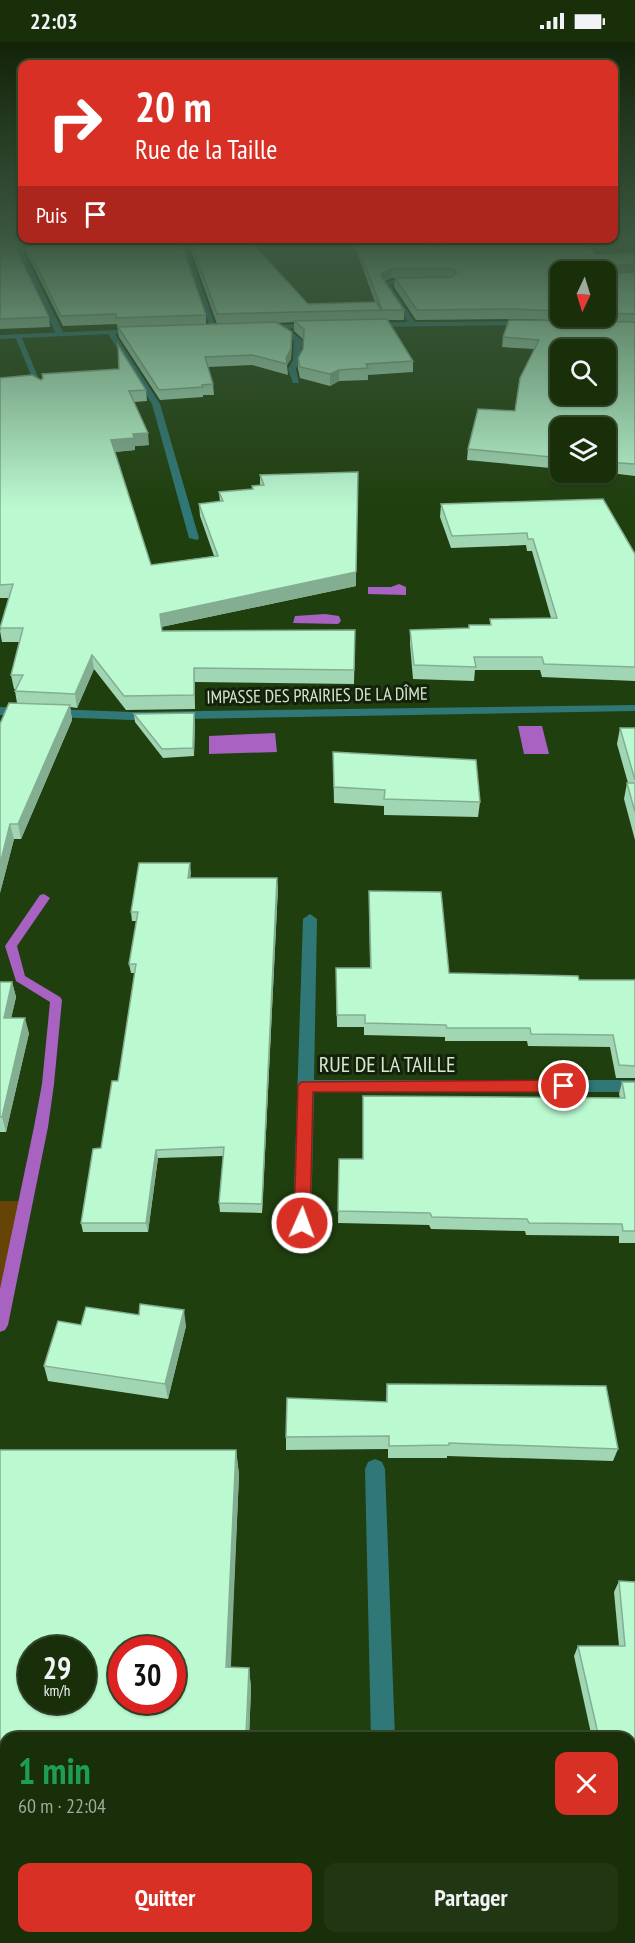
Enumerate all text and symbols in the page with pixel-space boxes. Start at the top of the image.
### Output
text: 22:03 [30,7,78,35]
text: 20 m [135,79,212,134]
icon: right [36,84,114,162]
text: Rue de la Taille [135,132,277,166]
icon: arrive [79,198,112,231]
text: Puis [36,201,67,229]
north arrow [550,261,616,327]
map controls [550,261,616,483]
button: search [550,339,616,405]
button: layers [550,417,616,483]
street label: IMPASSE DES PRAIRIES DE LA DÎME [206,682,428,708]
street label: RUE DE LA TAILLE [319,1050,455,1078]
pin [538,1060,589,1111]
icon: arrive [547,1069,580,1102]
position arrow [270,1191,334,1255]
speed limit sign: 30 [108,1636,186,1714]
text: 29 [43,1648,71,1687]
text: km/h [44,1681,70,1700]
text: 1 min [18,1747,91,1794]
button: close [555,1752,618,1815]
text: 60 m · 22:04 [18,1793,106,1819]
button: Quitter [18,1863,312,1932]
button: Partager [324,1863,618,1932]

